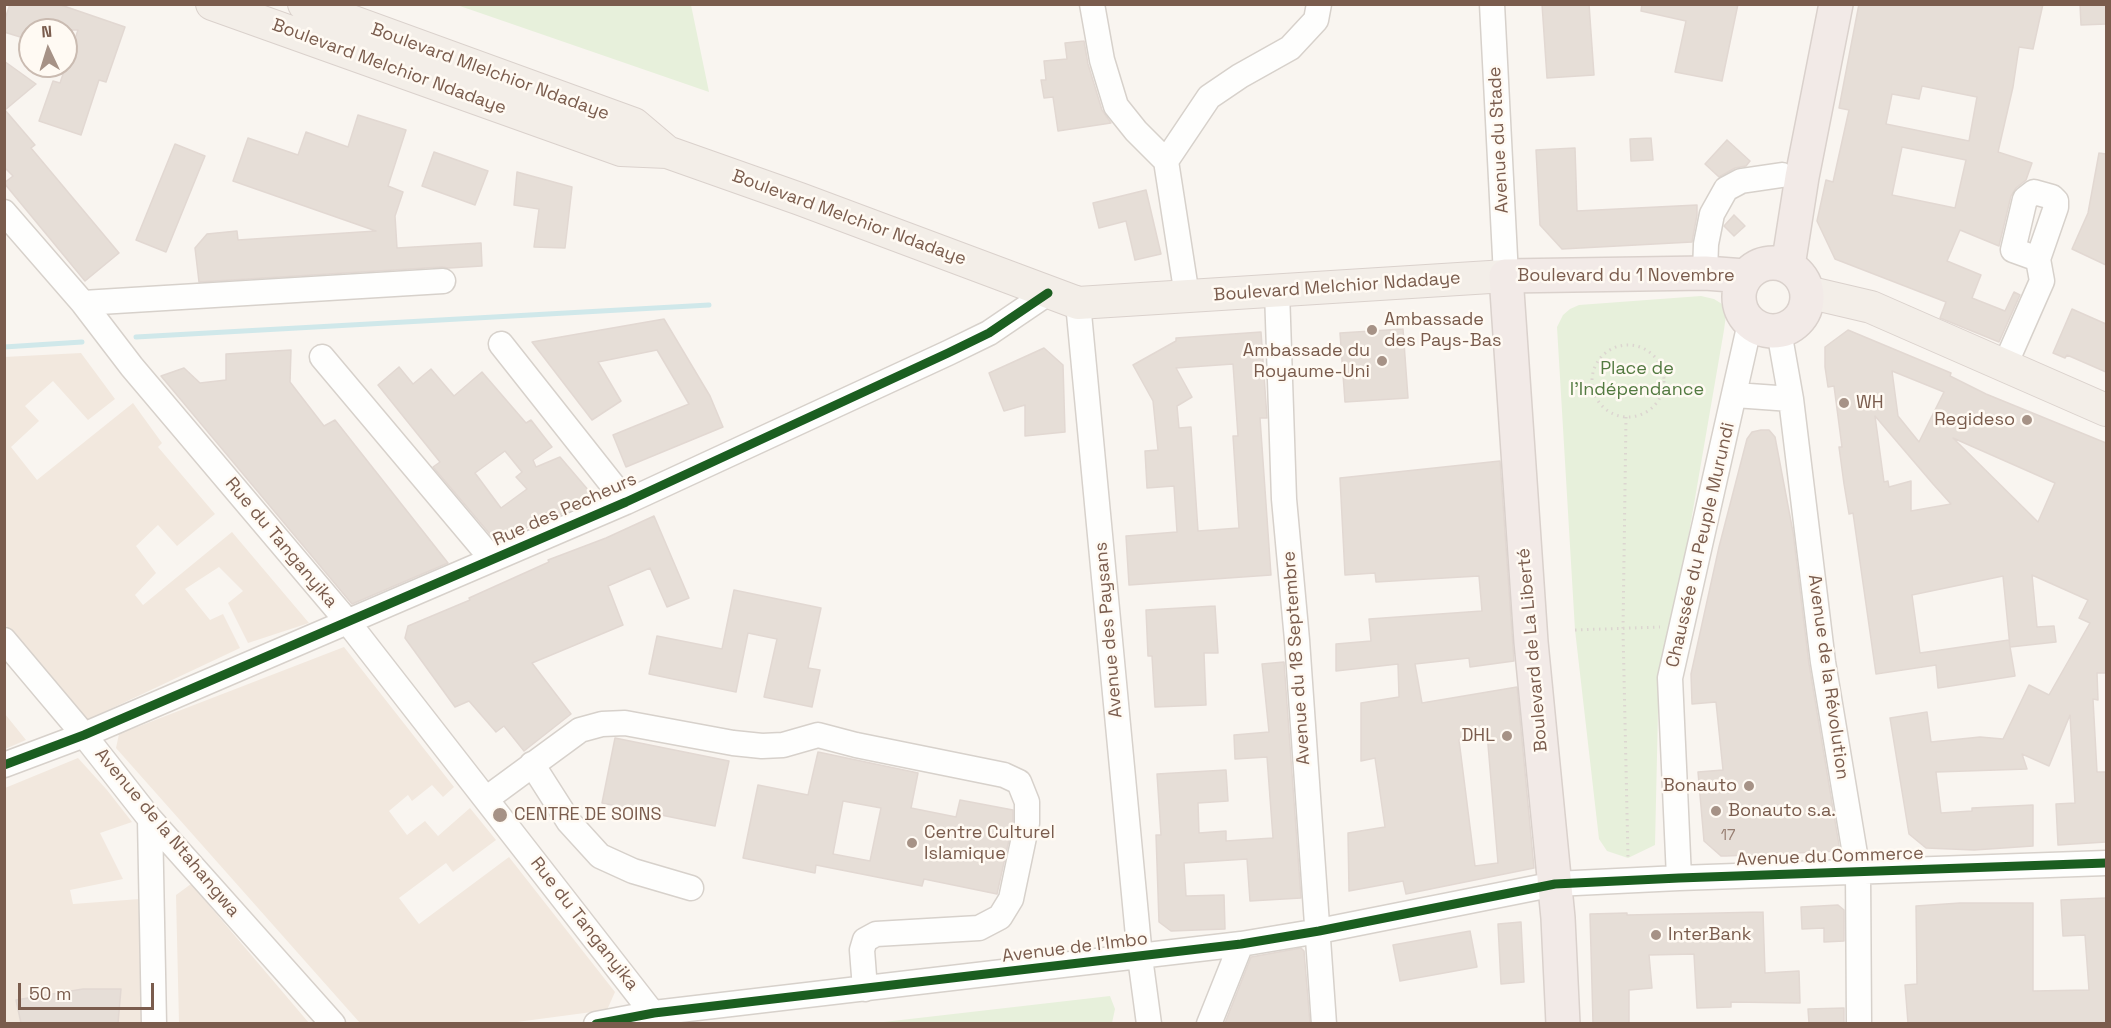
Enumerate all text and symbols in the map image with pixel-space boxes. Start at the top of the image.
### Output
street label: Boulevard Melchior Ndadaye [269,15,509,119]
north arrow [18,18,78,78]
street label: Boulevard Mlelchior Ndadaye [368,19,612,125]
text: N [41,21,53,42]
street label: Avenue du Stade [1484,66,1514,214]
street label: Boulevard Melchior Ndadaye [729,166,969,270]
street label: Boulevard du 1 Novembre [1517,265,1735,287]
street label: Boulevard Melchior Ndadaye [1213,268,1461,306]
place label: Ambassade des Pays-Bas [1384,309,1501,352]
marker: Ambassade des Pays-Bas [1365,323,1379,337]
place label: Ambassade du Royaume-Uni [1243,340,1370,382]
marker: Ambassade du Royaume-Uni [1375,354,1389,368]
park label: Place de l'Indépendance [1570,358,1704,400]
place label: WH [1856,392,1884,414]
marker: WH [1837,396,1851,410]
place label: Regideso [1934,409,2015,431]
marker: Regideso [2020,413,2034,427]
street label: Chaussée du Peuple Murundi [1662,420,1740,670]
street label: Rue des Pecheurs [490,469,640,551]
street label: Rue du Tanganyika [220,473,342,613]
street label: Avenue des Paysans [1091,541,1127,719]
street label: Boulevard de La Liberté [1513,547,1553,753]
street label: Avenue du 18 Septembre [1279,550,1315,766]
street label: Avenue de la Révolution [1803,573,1853,781]
place label: DHL [1461,725,1495,747]
marker: DHL [1500,729,1514,743]
street label: Avenue de la Ntahangwa [90,744,244,922]
place label: Bonauto [1663,775,1737,797]
marker: Bonauto [1742,779,1756,793]
place label: Bonauto s.a. [1728,800,1836,822]
place label: CENTRE DE SOINS [514,804,661,826]
marker: Bonauto s.a. [1709,804,1723,818]
marker: CENTRE DE SOINS [491,806,509,824]
place label: Centre Culturel Islamique [924,822,1055,864]
house number: 17 [1721,827,1735,845]
marker: Centre Culturel Islamique [905,836,919,850]
street label: Avenue du Commerce [1736,843,1924,871]
street label: Rue du Tanganyika [525,853,643,995]
place label: InterBank [1668,924,1752,946]
street label: Avenue de l'Imbo [1001,928,1149,968]
marker: InterBank [1649,928,1663,942]
scale bar [21,971,158,1009]
text: 50 m [29,982,71,1005]

